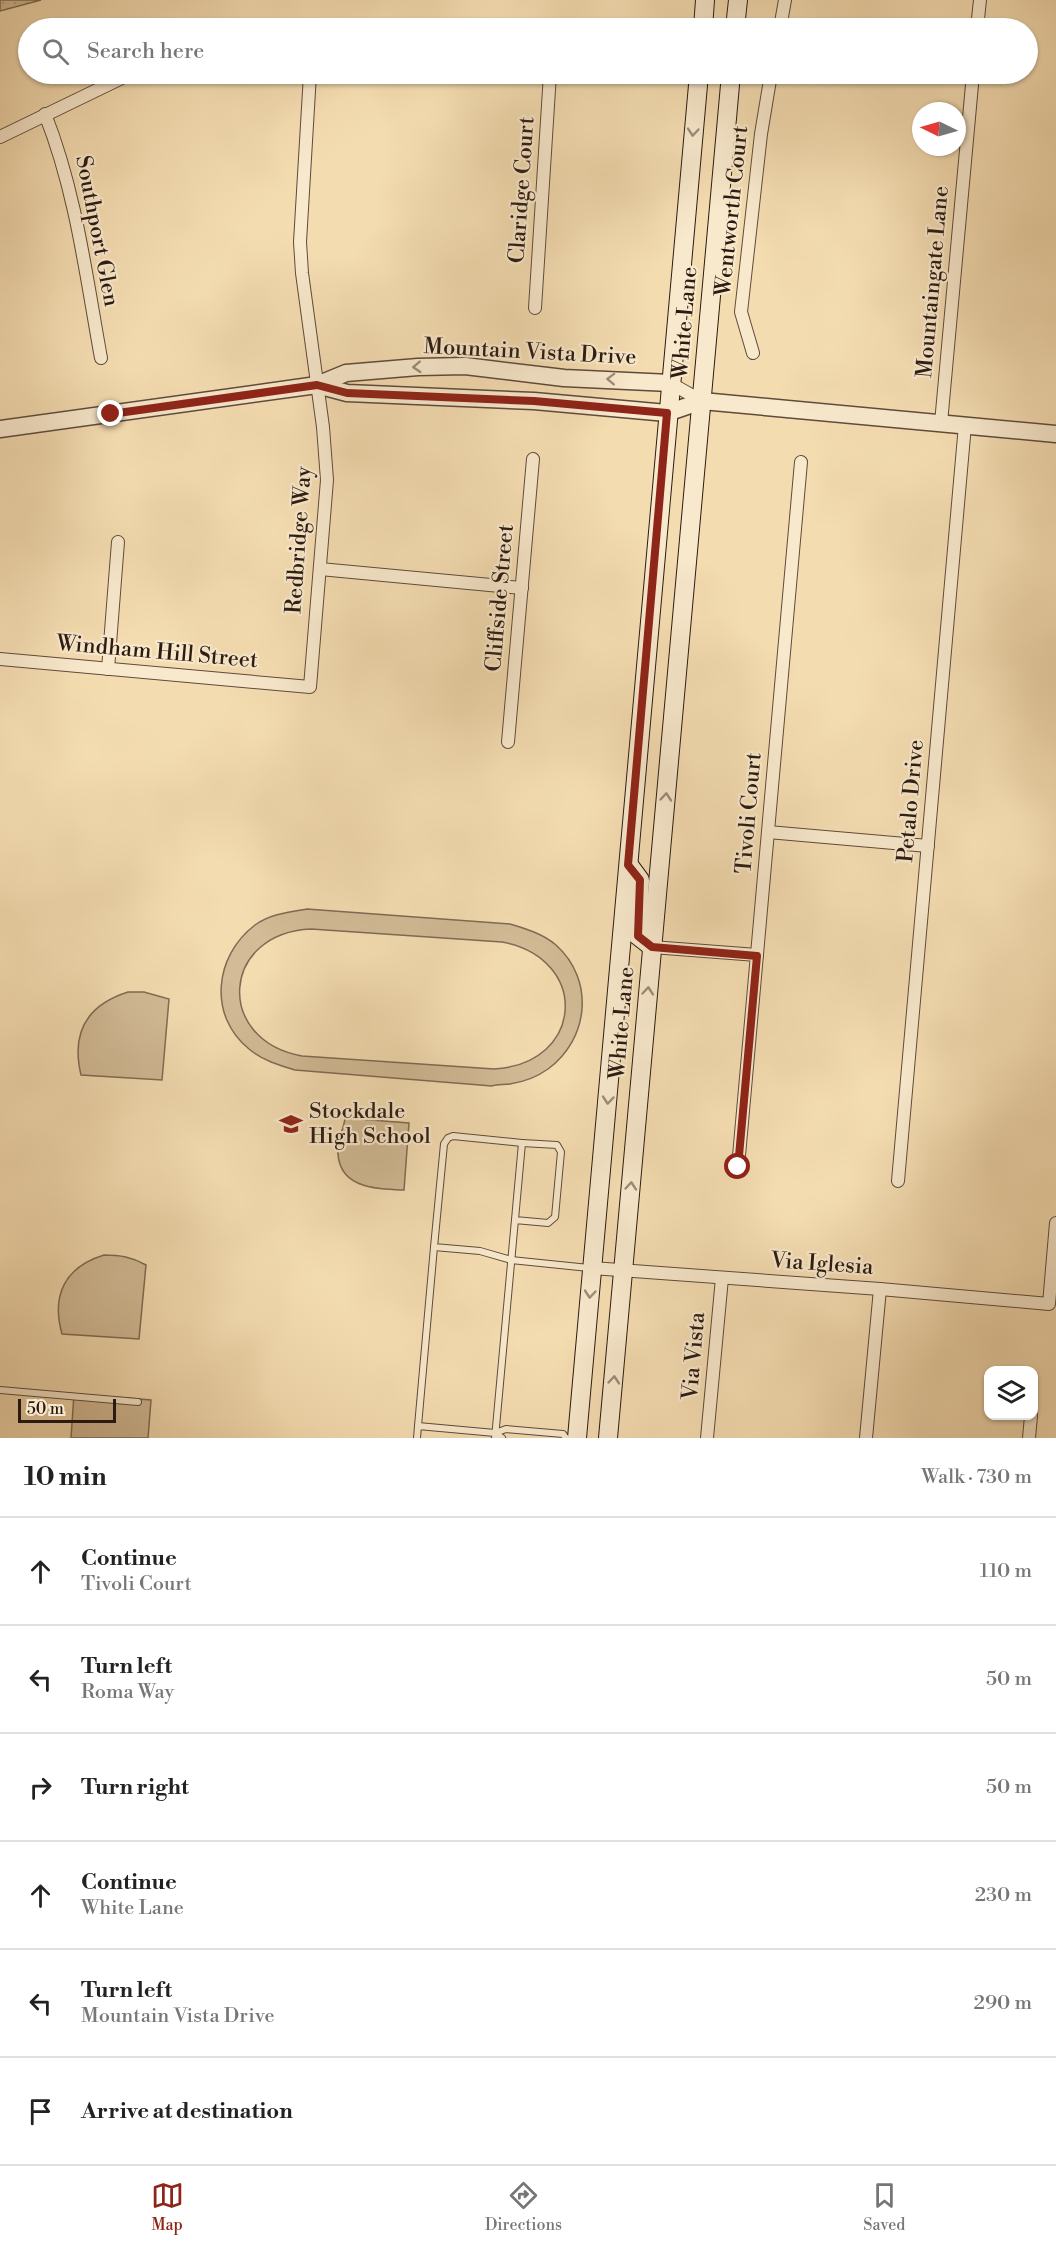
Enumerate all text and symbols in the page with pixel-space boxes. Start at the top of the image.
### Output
search box [18,18,1038,84]
icon: search [39,35,72,68]
text: Search here [87,38,204,65]
north arrow [912,102,966,156]
street label: Claridge Court [503,115,541,264]
street label: Wentworth Court [710,124,754,299]
one-way arrow [687,127,700,136]
street label: Southport Glen [69,153,125,309]
street label: Mountaingate Lane [911,185,955,379]
street label: White Lane [667,265,703,382]
street label: Mountain Vista Drive [423,333,637,371]
one-way arrow [412,361,421,374]
one-way arrow [607,373,616,386]
route end [97,400,123,426]
street label: Redbridge Way [280,465,318,615]
street label: Cliffside Street [480,523,520,673]
street label: Windham Hill Street [54,630,259,674]
street label: Petalo Drive [892,738,930,864]
street label: Tivoli Court [730,751,768,875]
one-way arrow [659,793,672,802]
street label: White Lane [604,965,640,1082]
one-way arrow [642,987,655,996]
one-way arrow [602,1095,615,1105]
place label: Stockdale High School [309,1098,431,1150]
school or university icon: Stockdale High School [278,1111,304,1137]
route start [724,1153,750,1179]
one-way arrow [624,1181,637,1190]
street label: Via Iglesia [769,1247,875,1281]
one-way arrow [584,1290,597,1299]
street label: Via Vista [677,1310,711,1402]
map controls [984,1366,1038,1420]
button: layers [984,1366,1038,1420]
one-way arrow [607,1375,620,1384]
scale bar [18,1396,116,1424]
text: 50 m [27,1399,64,1419]
text: 10 min [24,1461,107,1493]
text: Walk · 730 m [921,1465,1032,1490]
text: Continue [81,1545,177,1572]
icon: ahead [24,1555,57,1588]
text: 110 m [980,1559,1032,1584]
text: Tivoli Court [81,1572,192,1597]
text: Turn left [81,1653,172,1680]
icon: left [24,1663,57,1696]
text: 50 m [986,1667,1032,1692]
text: Roma Way [81,1680,174,1705]
icon: right [24,1771,57,1804]
text: Turn right [81,1774,189,1801]
text: 50 m [986,1775,1032,1800]
text: Continue [81,1869,177,1896]
icon: ahead [24,1879,57,1912]
text: 230 m [975,1883,1032,1908]
text: White Lane [81,1896,184,1921]
text: Turn left [81,1977,172,2004]
icon: left [24,1987,57,2020]
text: 290 m [974,1991,1032,2016]
text: Mountain Vista Drive [81,2004,275,2029]
icon: arrive [24,2095,57,2128]
text: Arrive at destination [81,2098,293,2125]
tab: Map [151,2179,184,2235]
tab: Directions [485,2179,562,2235]
tab: Saved [863,2179,905,2235]

